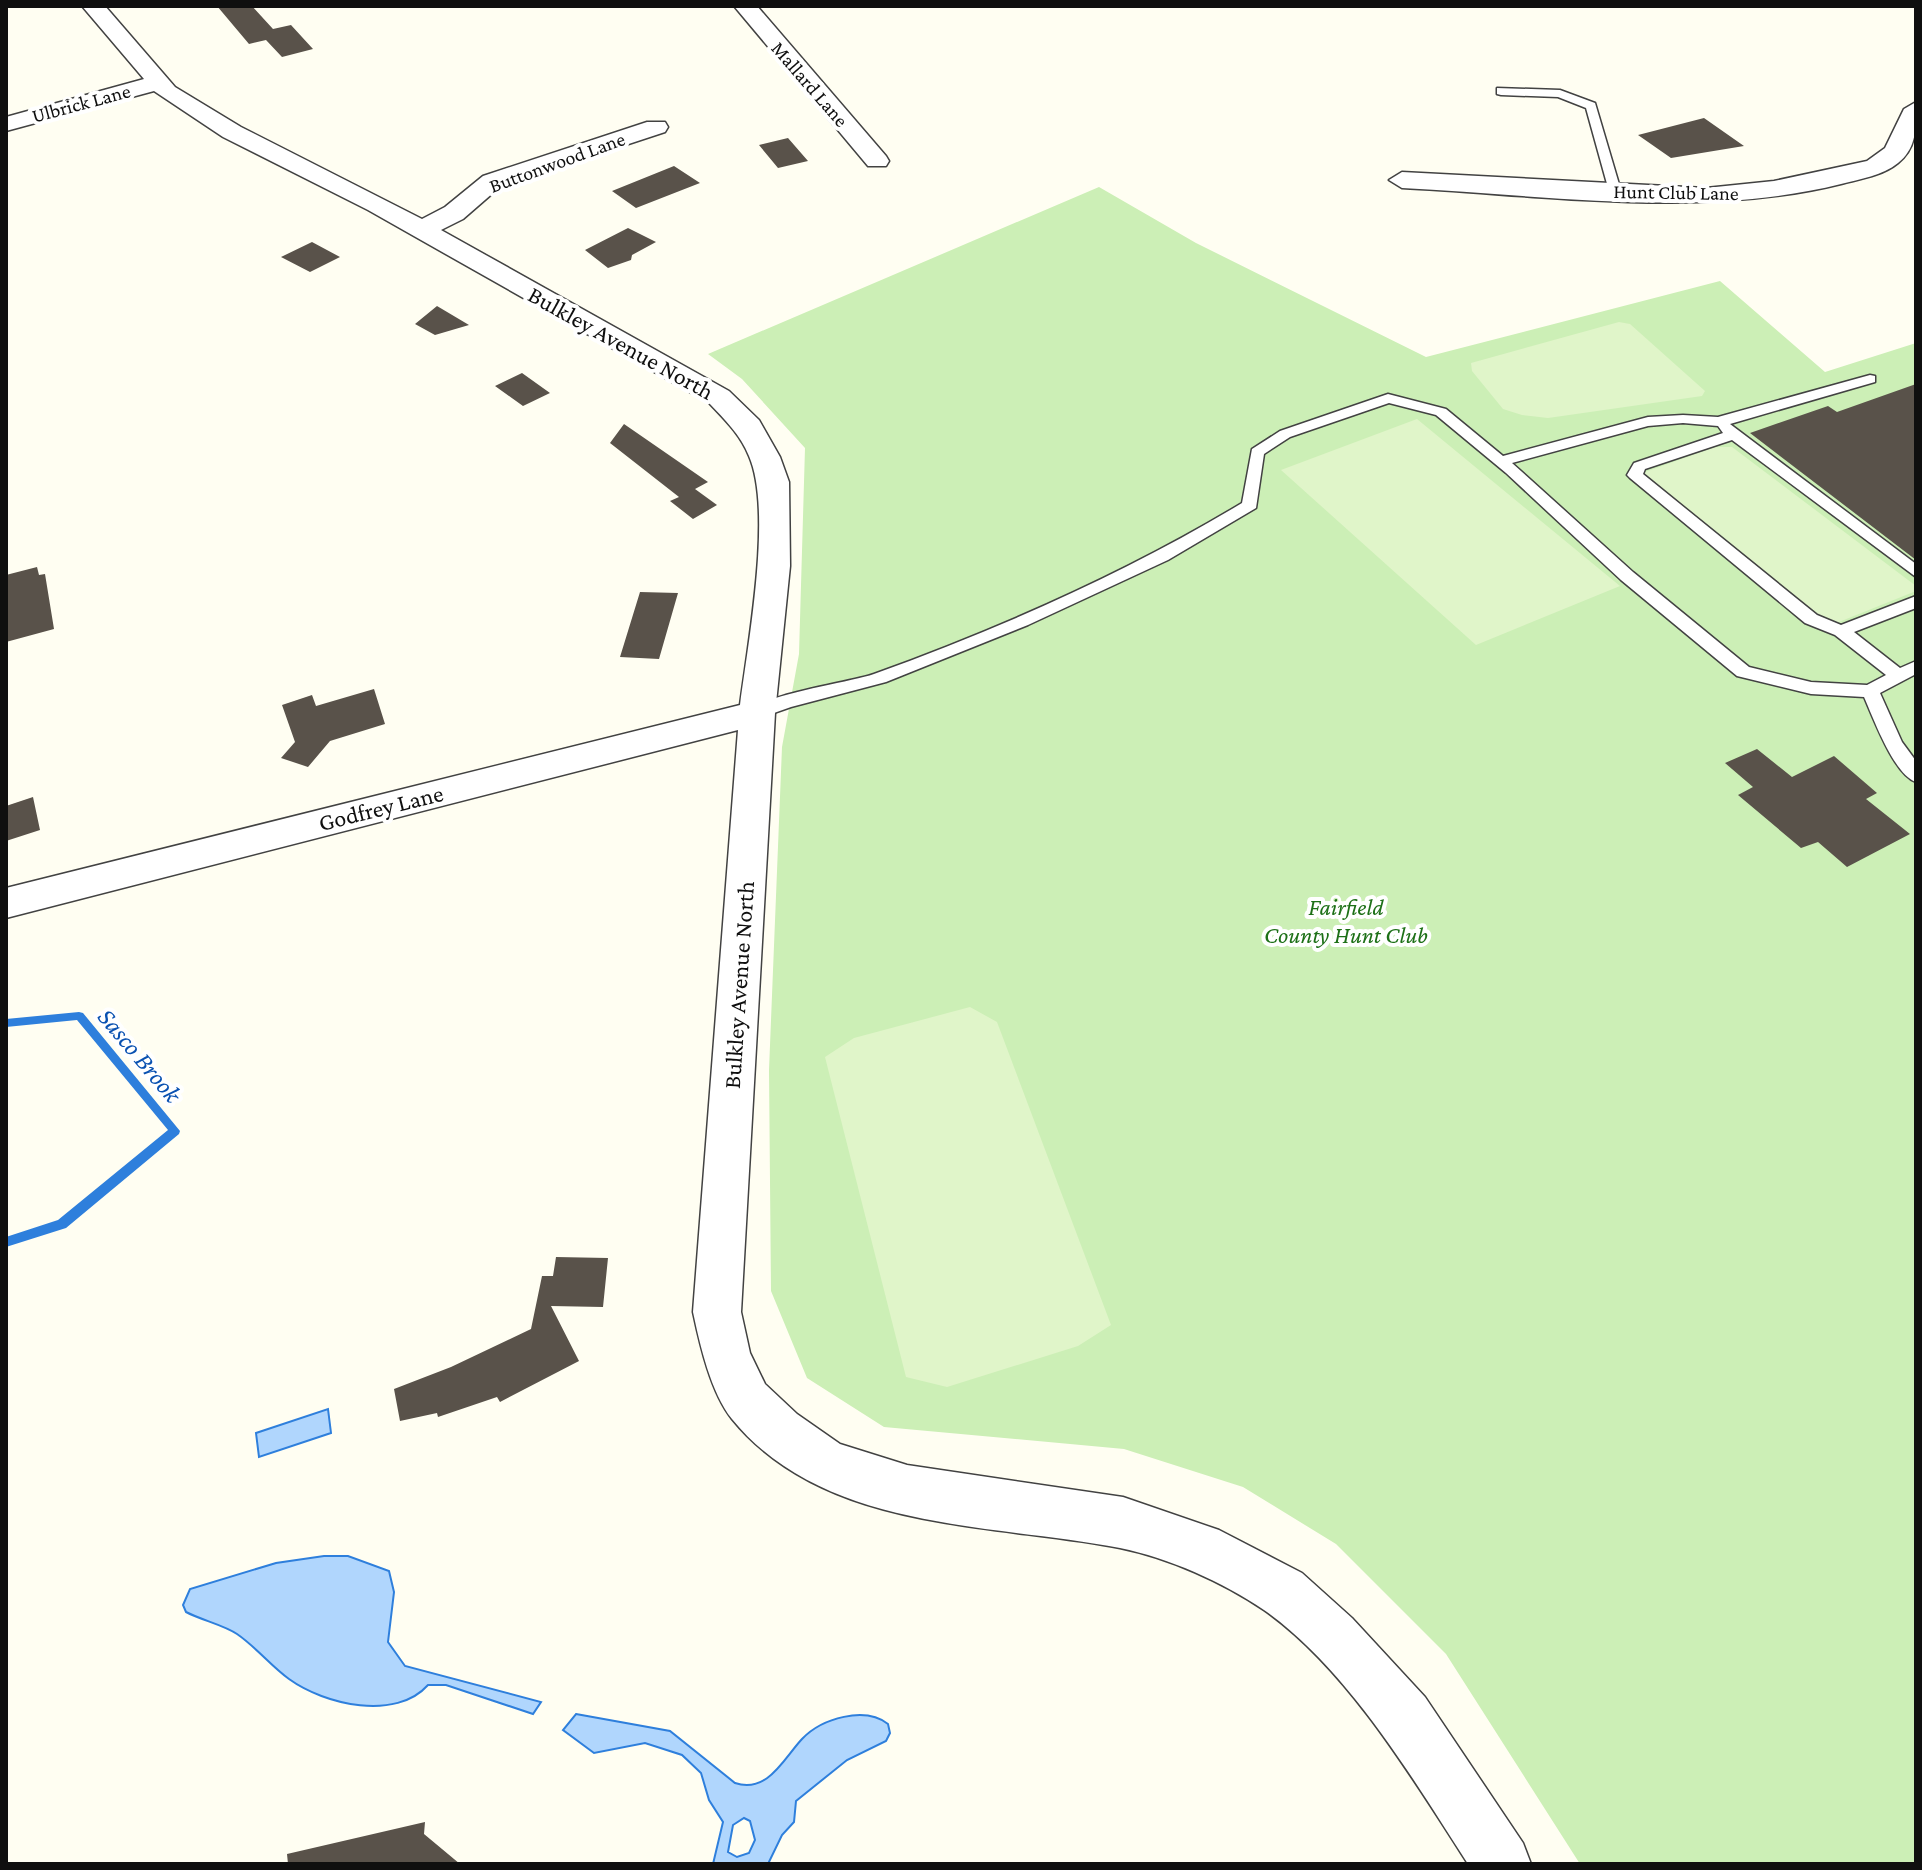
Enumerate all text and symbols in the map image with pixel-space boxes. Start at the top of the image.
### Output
street label: Mallard Lane [767,37,853,131]
street label: Ulbrick Lane [29,79,133,127]
street label: Buttonwood Lane [486,127,628,197]
street label: Hunt Club Lane [1613,180,1739,204]
street label: Bulkley Avenue North [524,280,719,405]
street label: Godfrey Lane [316,779,446,836]
street label: Bulkley Avenue North [718,880,759,1090]
park label: Fairfield County Hunt Club [1264,893,1428,948]
water label: Sasco Brook [92,1002,188,1110]

